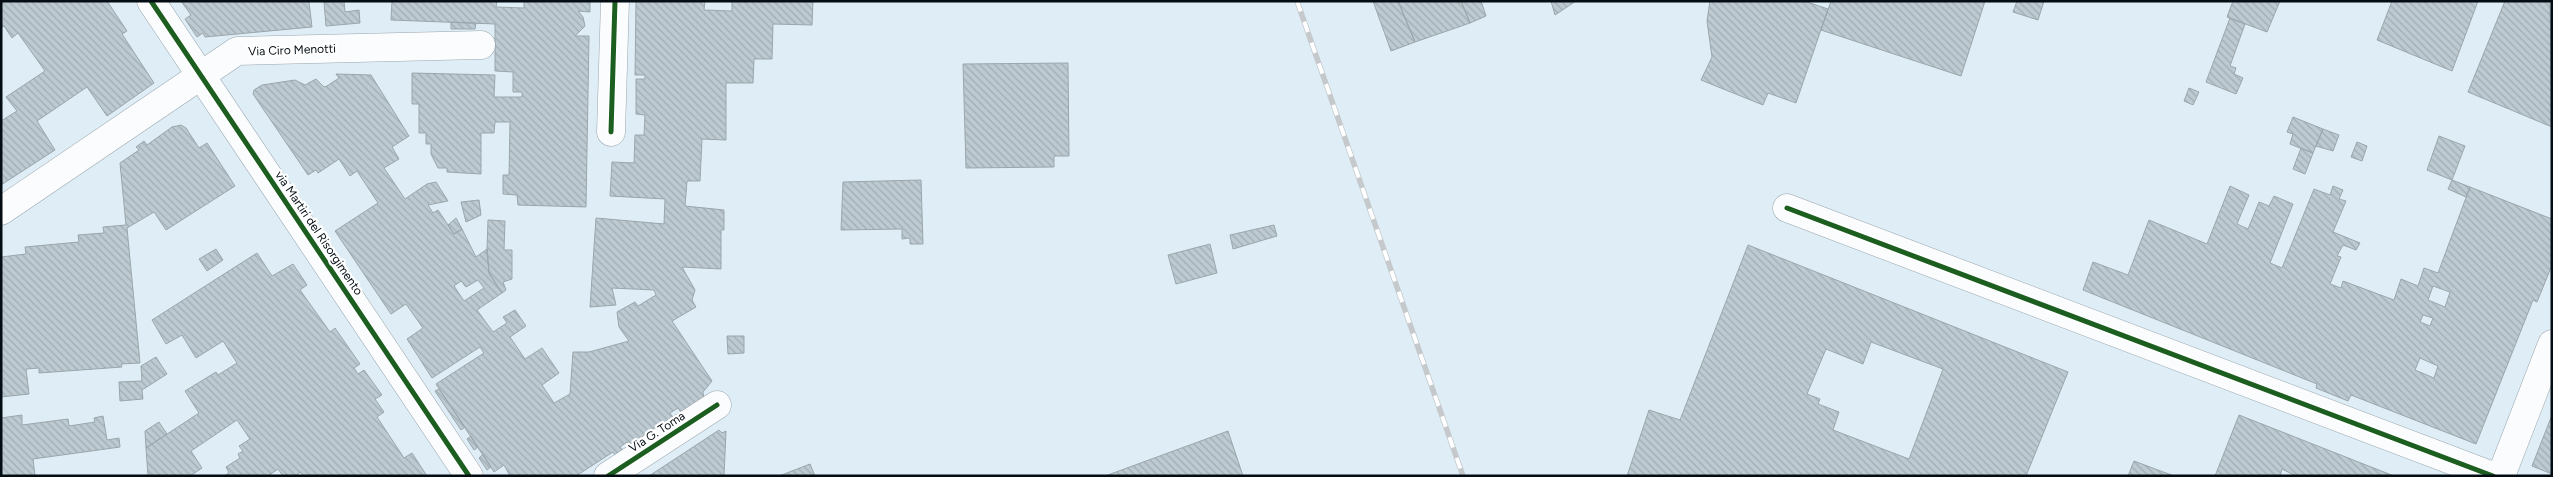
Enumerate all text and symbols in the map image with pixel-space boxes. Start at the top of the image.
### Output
street label: Via Ciro Menotti [248,41,336,59]
street label: via Martiri del Risorgimento [272,168,366,298]
street label: Via G. Toma [626,409,688,455]

